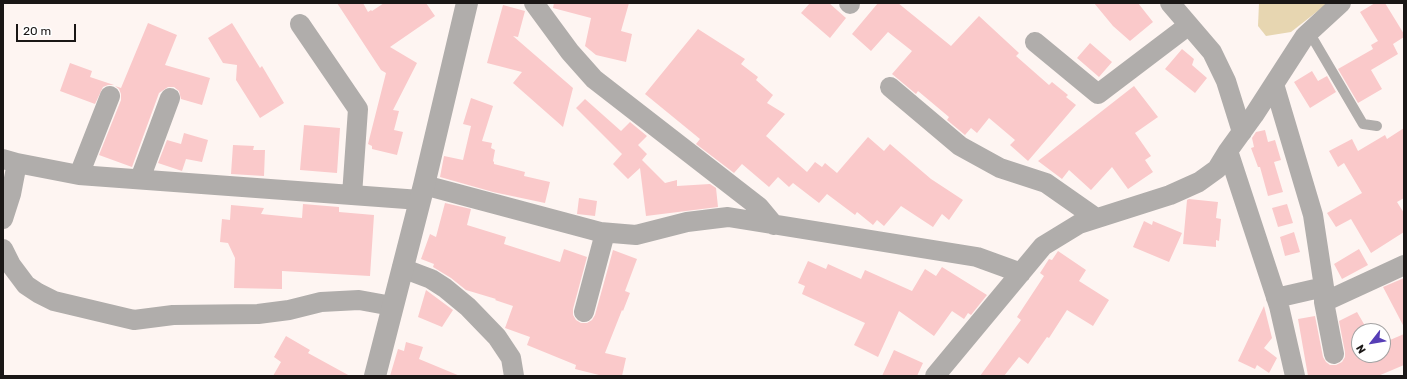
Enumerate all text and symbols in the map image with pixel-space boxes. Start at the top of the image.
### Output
scale bar [18,16,78,42]
text: 20 m [23,24,51,38]
north arrow [1351,323,1391,363]
text: N [1354,342,1369,356]

